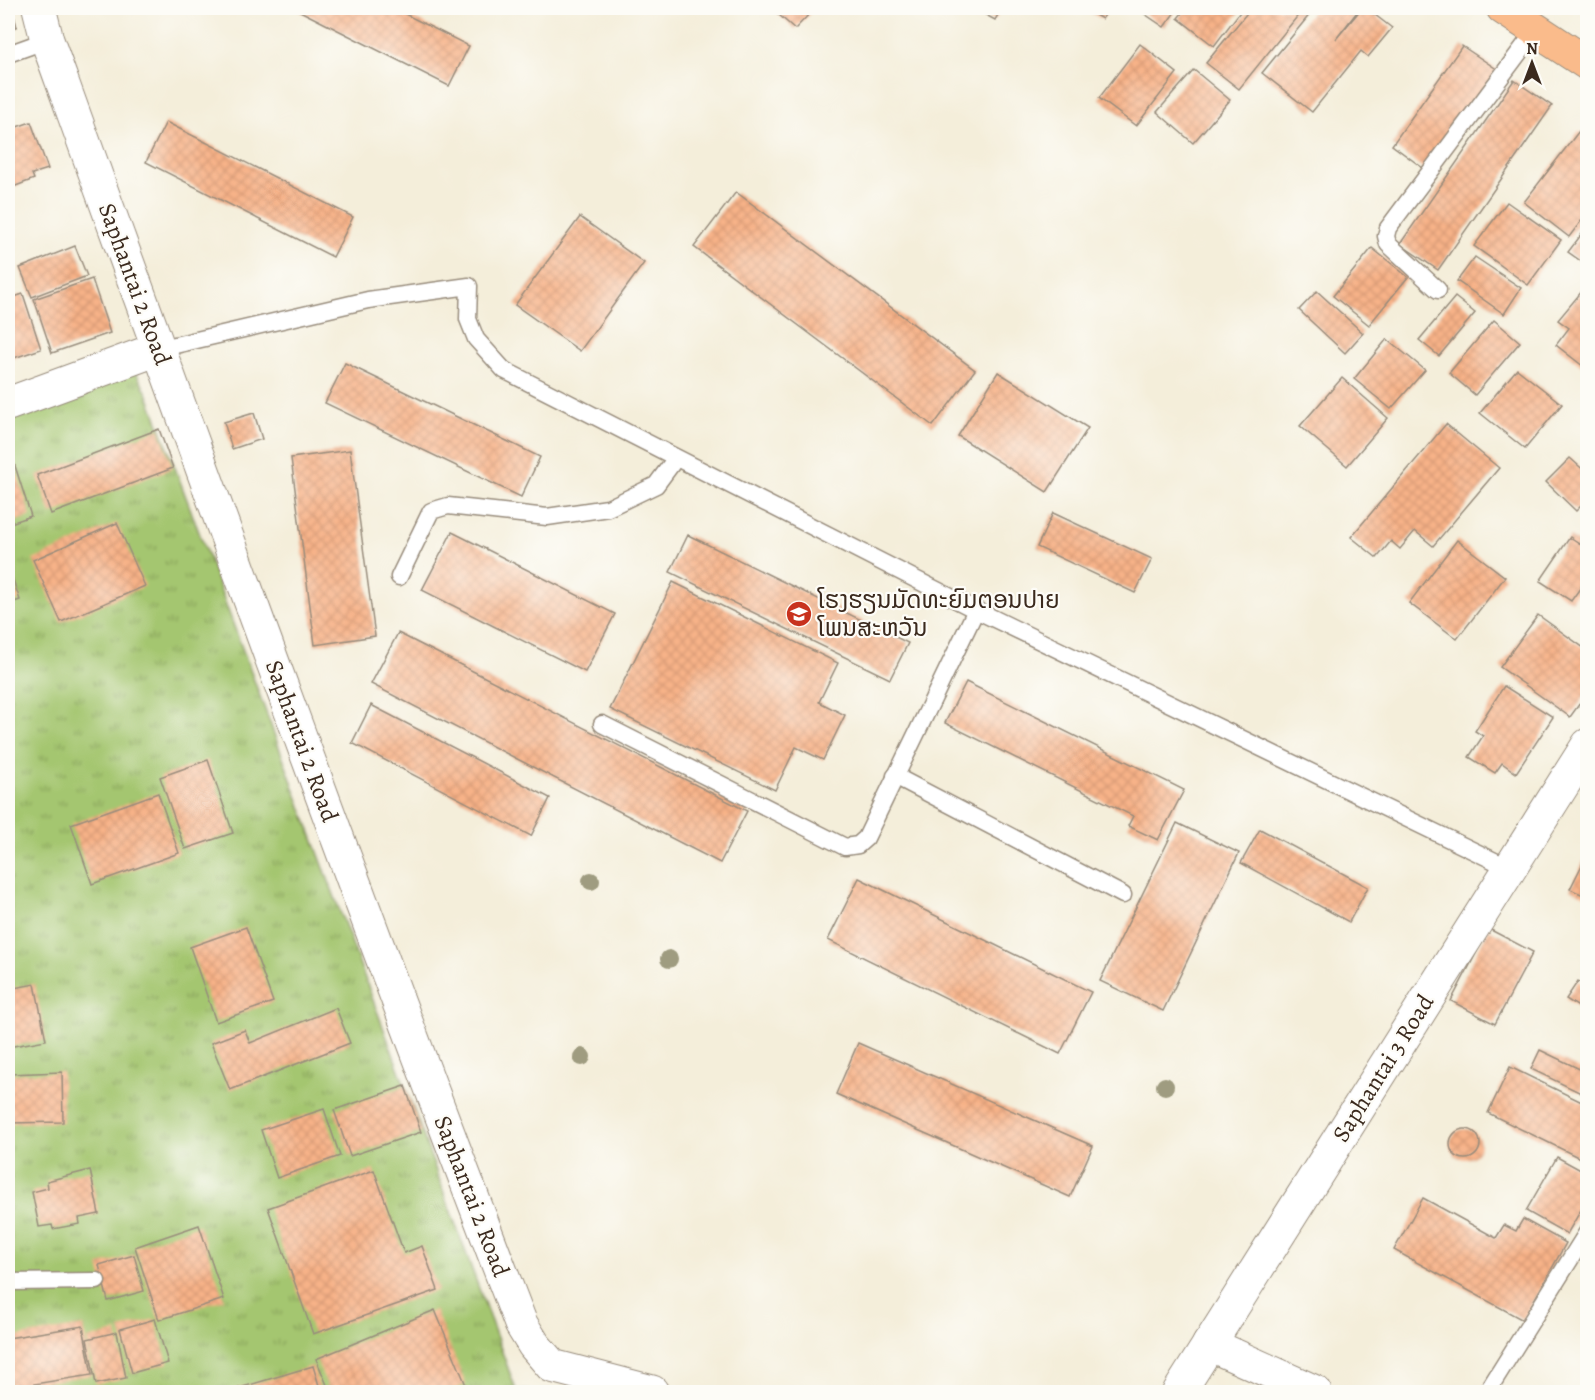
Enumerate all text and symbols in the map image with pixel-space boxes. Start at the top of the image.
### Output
north arrow [1502,33,1562,93]
text: N [1526,38,1538,60]
street label: Saphantai 2 Road [91,199,179,369]
place label: ໂຮງຮຽນມັດທະຍົມຕອນປາຍ ໂພນສະຫວັນ [817,584,1060,644]
school or university icon: ໂຮງຮຽນມັດທະຍົມຕອນປາຍ ໂພນສະຫວັນ [784,599,814,629]
street label: Saphantai 2 Road [258,656,346,826]
street label: Saphantai 3 Road [1325,988,1441,1148]
street label: Saphantai 2 Road [427,1111,517,1281]

